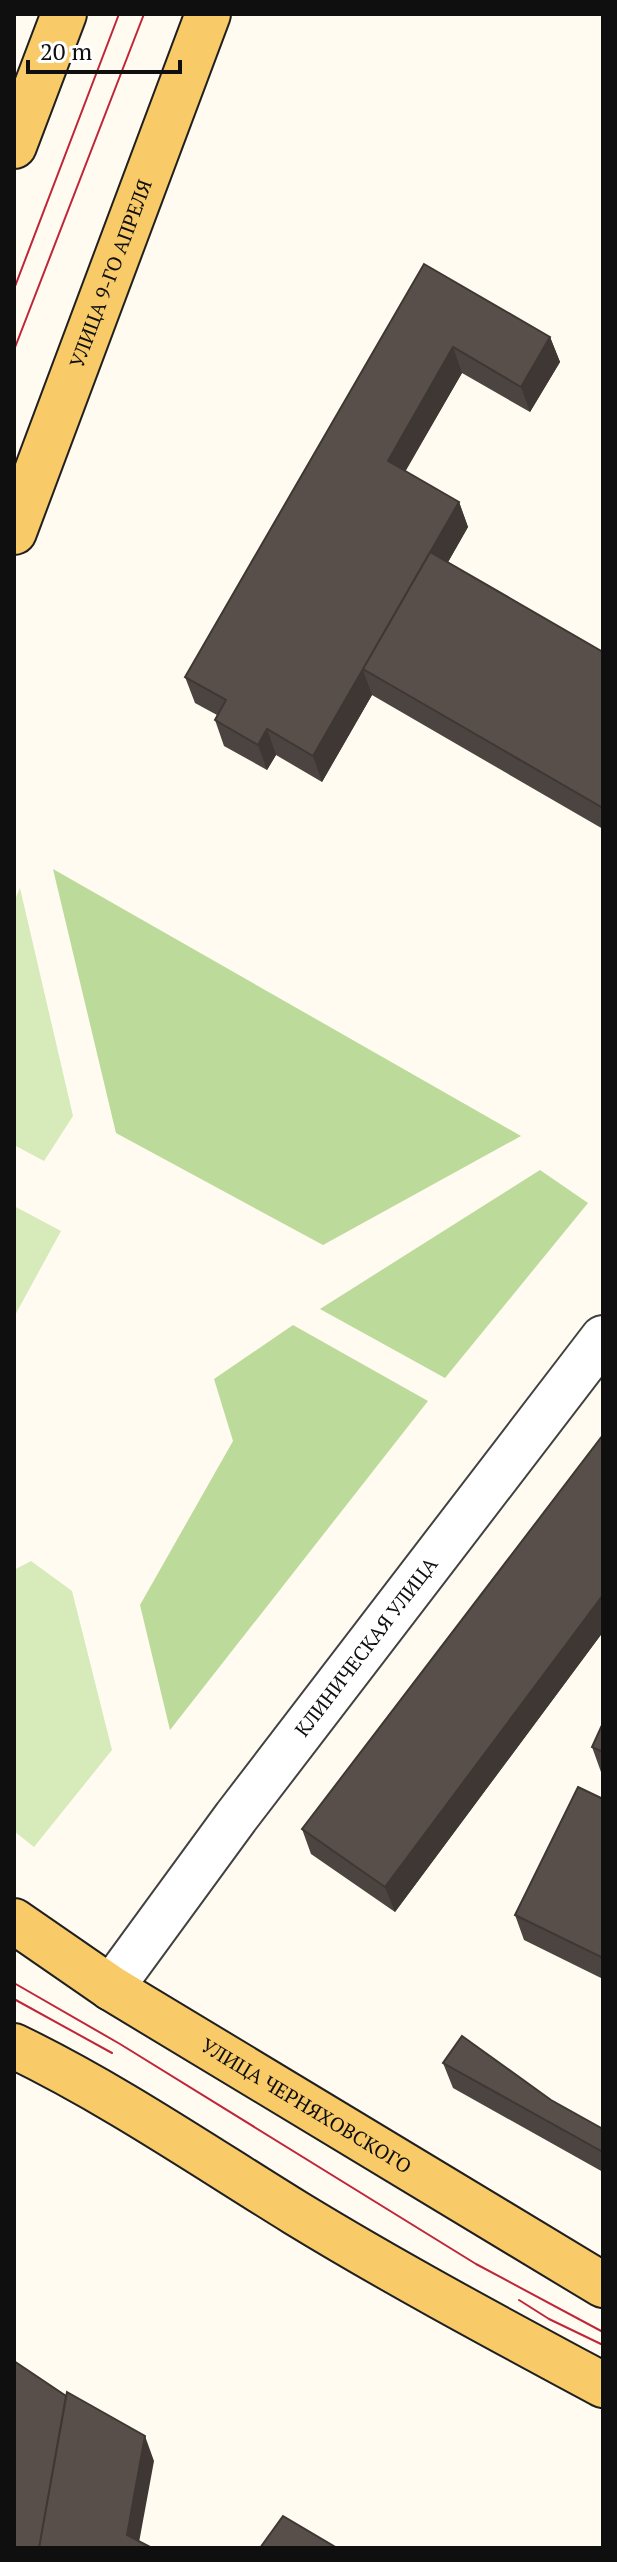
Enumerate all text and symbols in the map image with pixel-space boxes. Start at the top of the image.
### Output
scale bar [28,24,180,74]
text: 20 m [40,35,92,67]
street label: УЛИЦА 9-ГО АПРЕЛЯ [63,175,158,371]
street label: КЛИНИЧЕСКАЯ УЛИЦА [288,1551,443,1742]
street label: УЛИЦА ЧЕРНЯХОВСКОГО [196,2031,417,2179]

